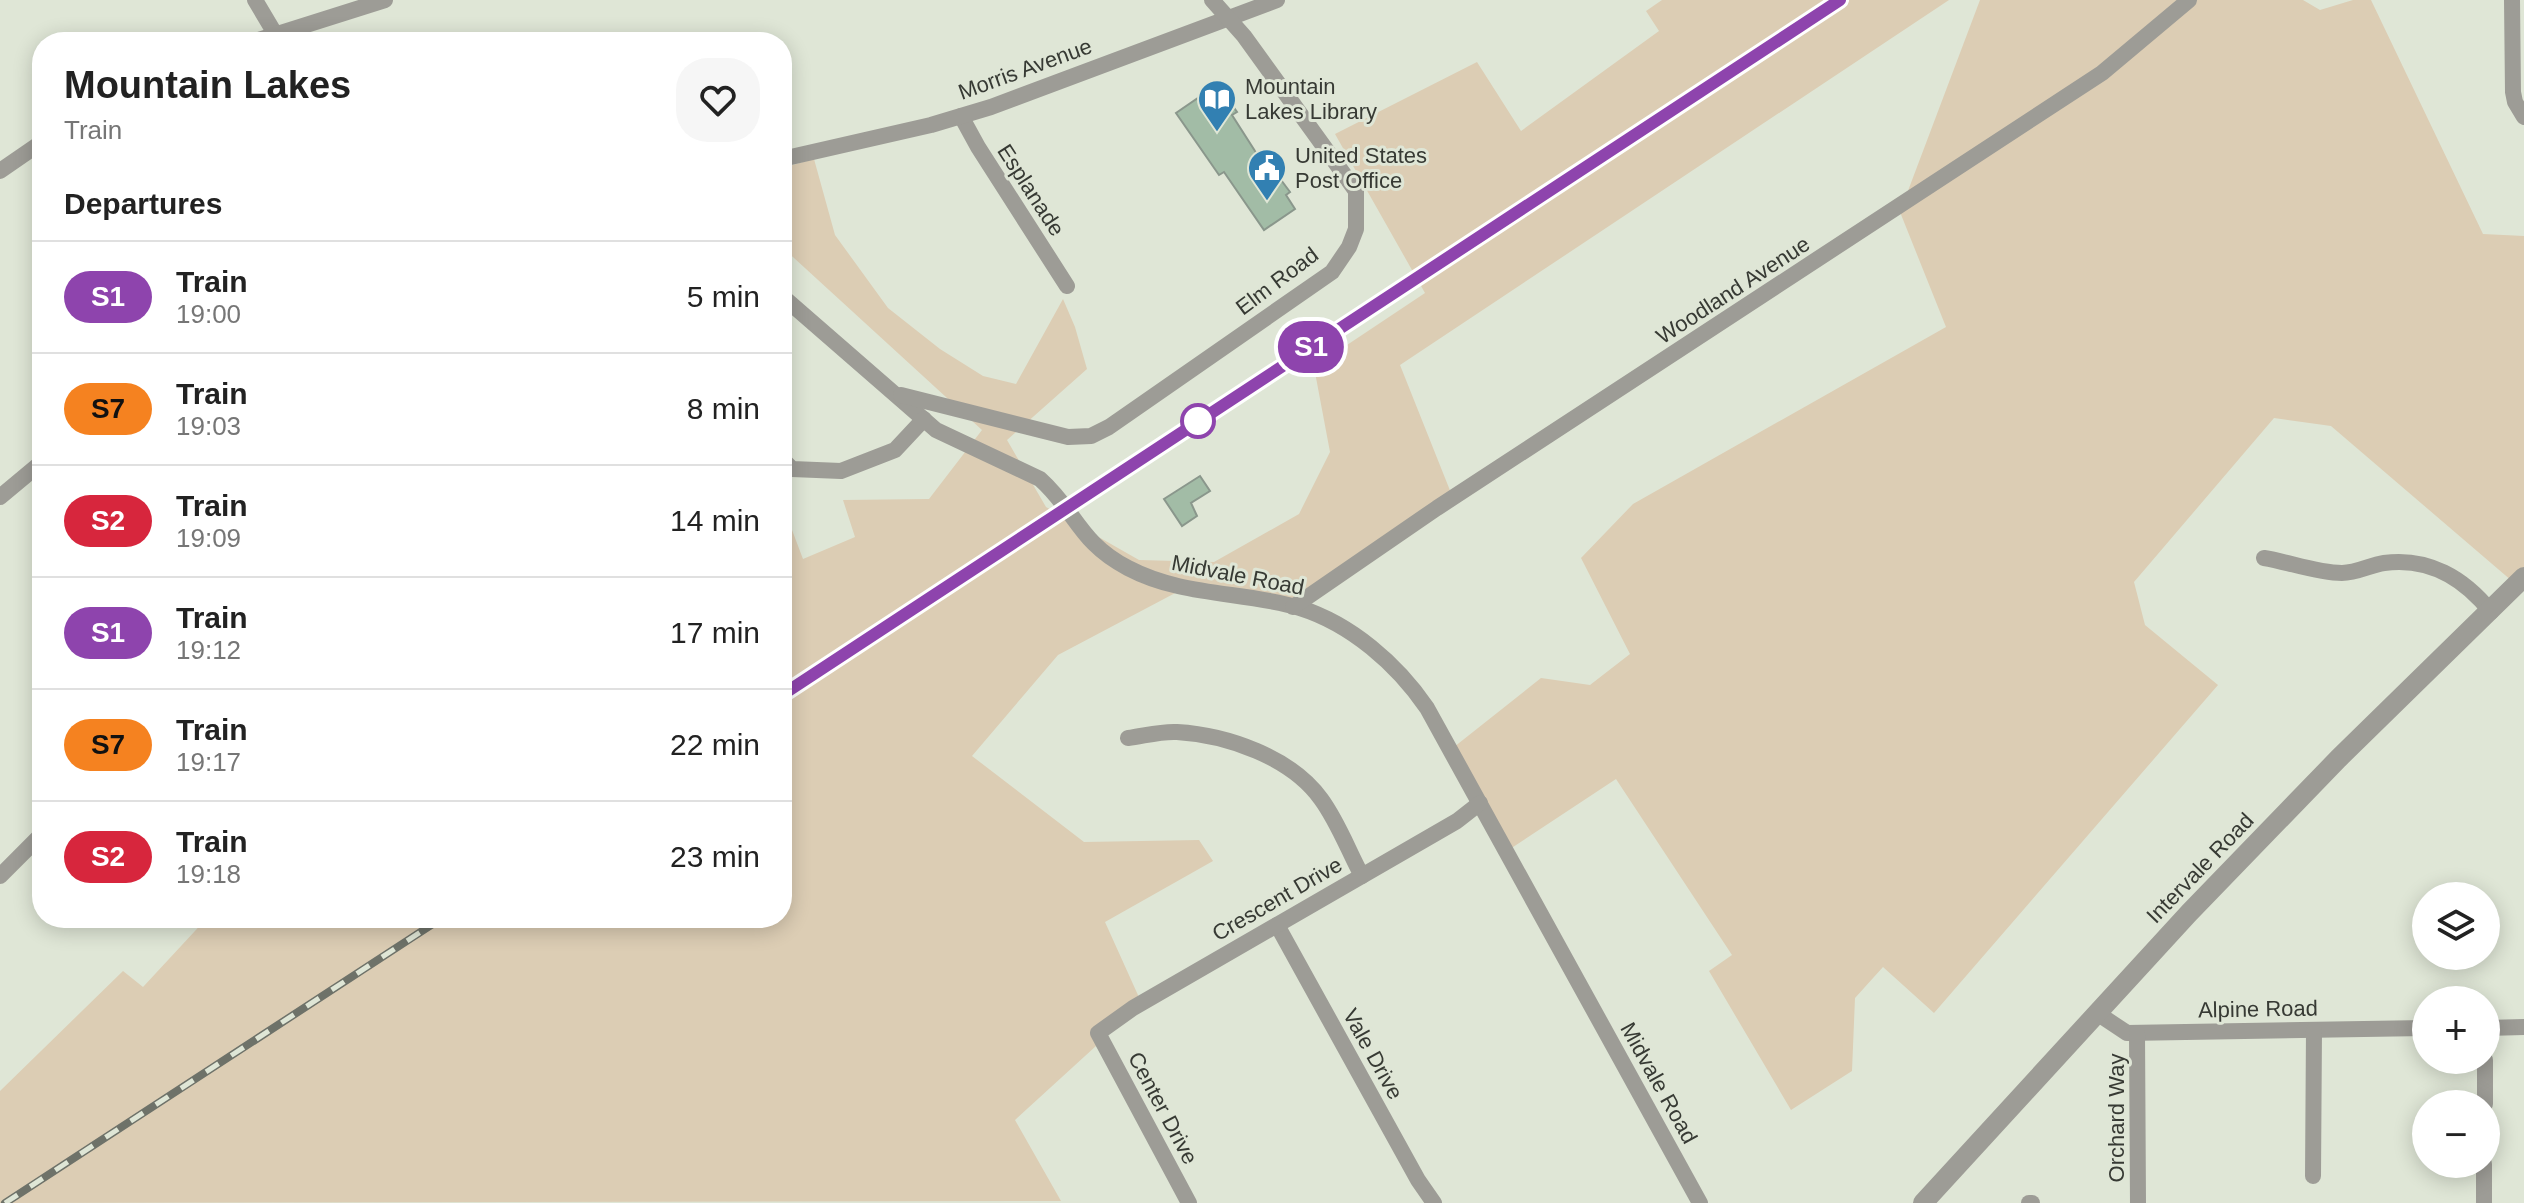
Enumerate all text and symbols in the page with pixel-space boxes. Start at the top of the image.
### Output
street label: Morris Avenue [955,33,1095,105]
button: heart [676,58,760,142]
text: Mountain Lakes [64,64,351,106]
place label: Mountain Lakes Library [1245,74,1377,124]
library icon: Mountain Lakes Library [1196,78,1238,133]
text: Train [64,115,122,145]
street label: Esplanade [992,140,1070,240]
place label: United States Post Office [1295,143,1427,193]
public building icon: United States Post Office [1246,147,1288,202]
text: Departures [64,187,222,220]
street label: Woodland Avenue [1652,231,1814,349]
street label: Elm Road [1231,242,1323,320]
text: Train [176,265,248,298]
text: 5 min [687,280,760,313]
text: S1 [91,281,125,312]
text: 19:00 [176,299,241,329]
line badge: S1 [1275,321,1347,373]
text: S1 [1294,331,1328,362]
text: Train [176,377,248,410]
text: 8 min [687,392,760,425]
text: S7 [91,393,125,424]
unlabelled marker [1181,404,1215,438]
text: 19:03 [176,411,241,441]
text: Train [176,489,248,522]
text: 14 min [670,504,760,537]
text: S2 [91,505,125,536]
text: 19:09 [176,523,241,553]
street label: Midvale Road [1170,550,1306,600]
text: Train [176,601,248,634]
text: 17 min [670,616,760,649]
text: S1 [91,617,125,648]
text: 19:12 [176,635,241,665]
text: Train [176,713,248,746]
text: 22 min [670,728,760,761]
text: S7 [91,729,125,760]
text: 19:17 [176,747,241,777]
street label: Intervale Road [2141,808,2259,928]
text: Train [176,825,248,858]
text: 23 min [670,840,760,873]
text: S2 [91,841,125,872]
street label: Crescent Drive [1208,852,1346,946]
text: 19:18 [176,859,241,889]
map controls [2412,882,2500,1178]
button: layers [2412,882,2500,970]
button: + [2412,986,2500,1074]
street label: Alpine Road [2198,995,2318,1023]
street label: Vale Drive [1338,1004,1408,1104]
street label: Midvale Road [1615,1018,1703,1148]
street label: Center Drive [1123,1048,1203,1168]
street label: Orchard Way [2104,1054,2129,1182]
button: − [2412,1090,2500,1178]

